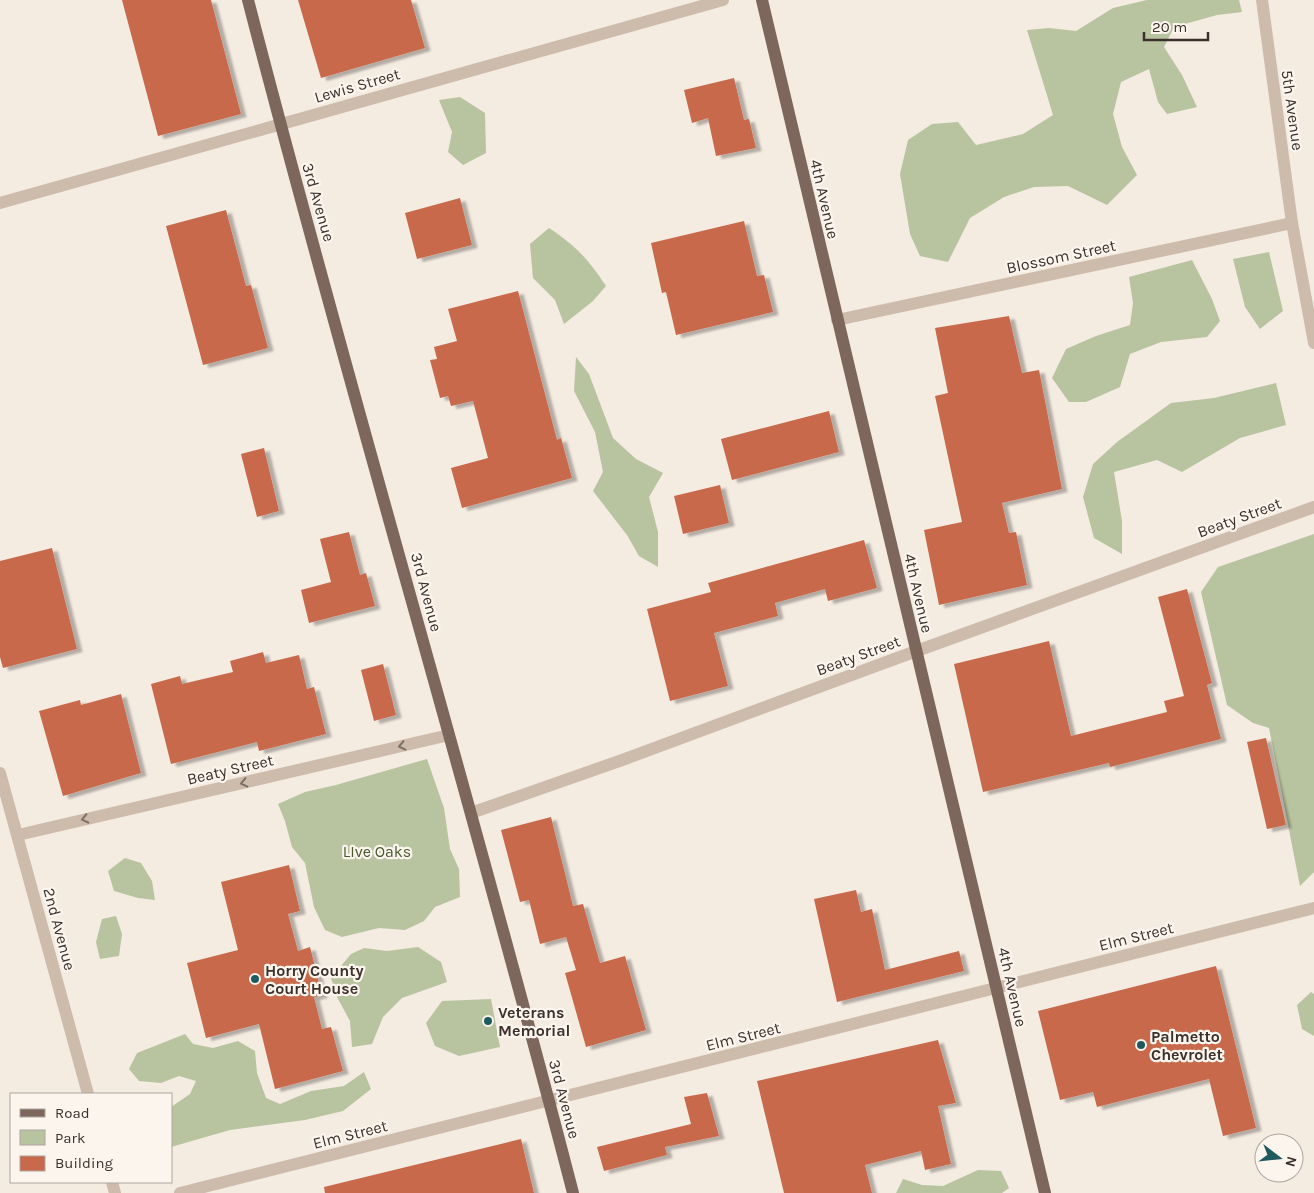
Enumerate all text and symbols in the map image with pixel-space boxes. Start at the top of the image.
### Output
scale bar [1144,10,1208,42]
text: 20 m [1152,18,1187,36]
street label: Lewis Street [312,64,402,107]
street label: 5th Avenue [1277,69,1308,152]
street label: 4th Avenue [806,157,843,241]
street label: 3rd Avenue [298,161,339,244]
street label: Blossom Street [1005,236,1118,277]
street label: Beaty Street [1195,493,1284,541]
street label: 3rd Avenue [407,550,446,634]
street label: 4th Avenue [900,551,937,635]
street label: Beaty Street [814,631,903,679]
one-way arrow [397,740,406,751]
street label: Beaty Street [185,750,275,789]
one-way arrow [239,777,248,788]
one-way arrow [81,813,90,824]
park label: LIve Oaks [343,842,411,861]
street label: 2nd Avenue [39,886,80,973]
street label: Elm Street [1097,918,1175,955]
street label: 4th Avenue [994,945,1031,1029]
place label: Horry County Court House [265,961,364,998]
marker: Horry County Court House [249,973,261,985]
place label: Veterans Memorial [498,1003,570,1040]
marker: Veterans Memorial [482,1015,494,1027]
street label: Elm Street [704,1018,782,1055]
place label: Palmetto Chevrolet [1151,1027,1223,1064]
marker: Palmetto Chevrolet [1135,1039,1147,1051]
street label: 3rd Avenue [545,1057,584,1141]
legend [10,1093,172,1183]
text: Road [55,1104,90,1122]
street label: Elm Street [311,1116,389,1153]
text: Park [55,1129,85,1147]
north arrow [1254,1133,1304,1183]
text: Building [55,1154,113,1172]
text: N [1281,1154,1301,1169]

